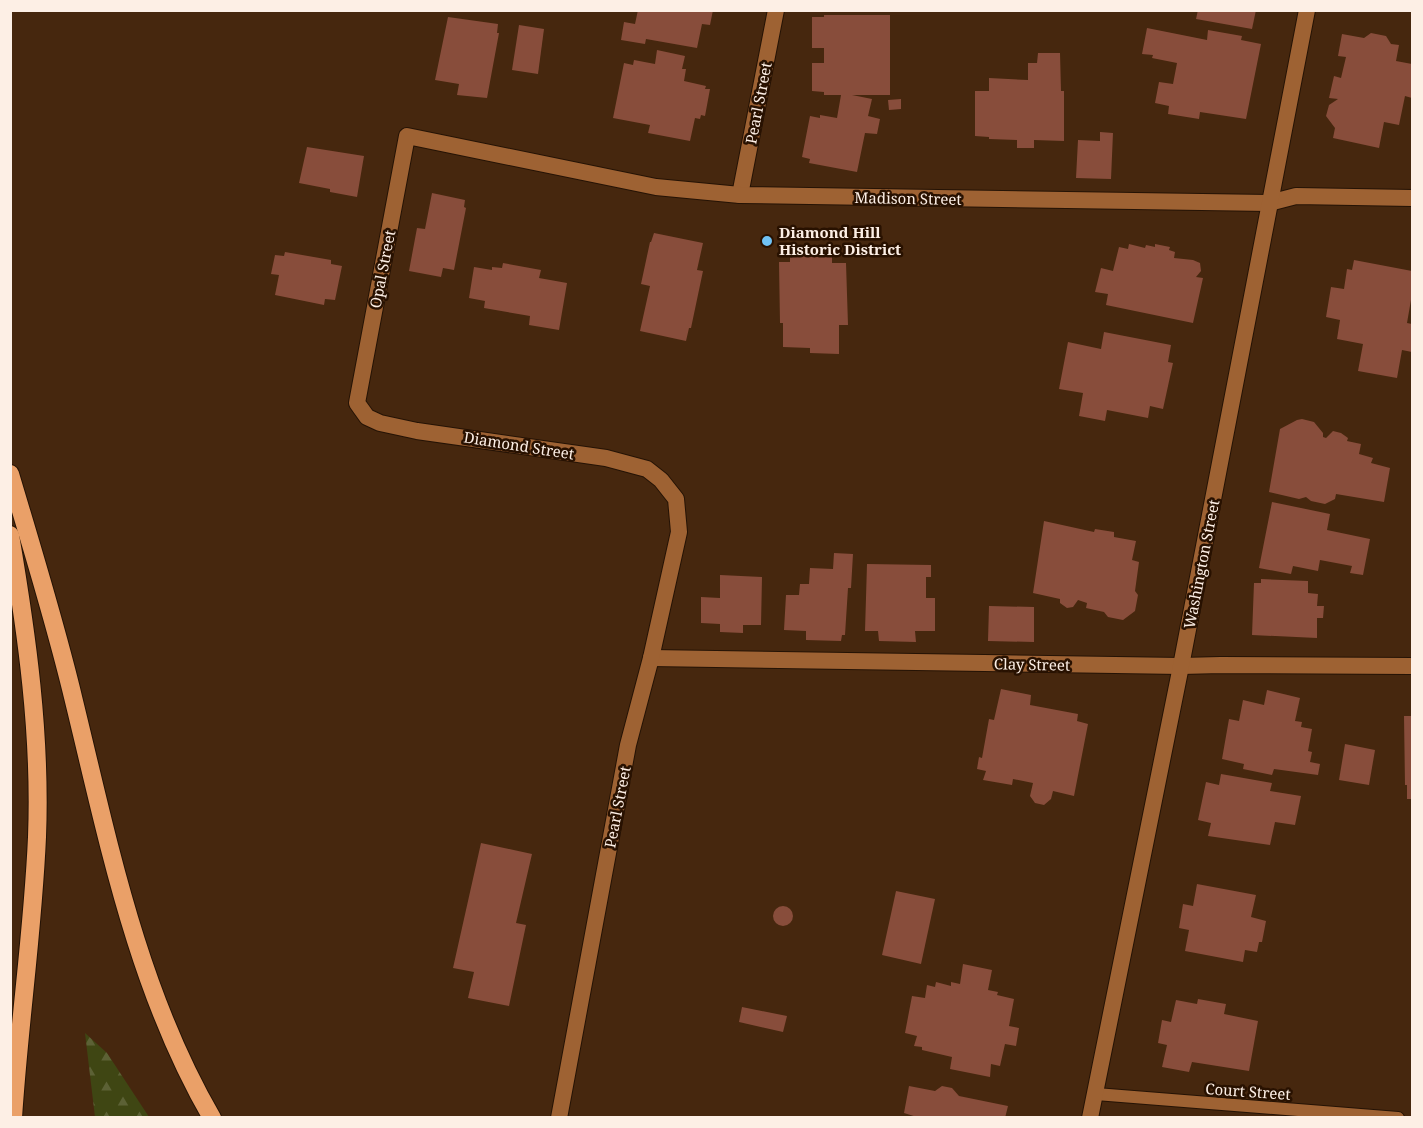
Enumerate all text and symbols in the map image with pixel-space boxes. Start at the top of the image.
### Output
street label: Pearl Street [740,60,776,146]
street label: Madison Street [854,187,962,209]
place label: Diamond Hill Historic District [779,222,901,259]
street label: Opal Street [365,228,399,310]
marker: Diamond Hill Historic District [760,234,774,248]
street label: Diamond Street [462,426,576,464]
street label: Washington Street [1179,498,1223,630]
street label: Clay Street [994,653,1070,675]
street label: Pearl Street [599,764,635,850]
street label: Court Street [1205,1078,1291,1104]

